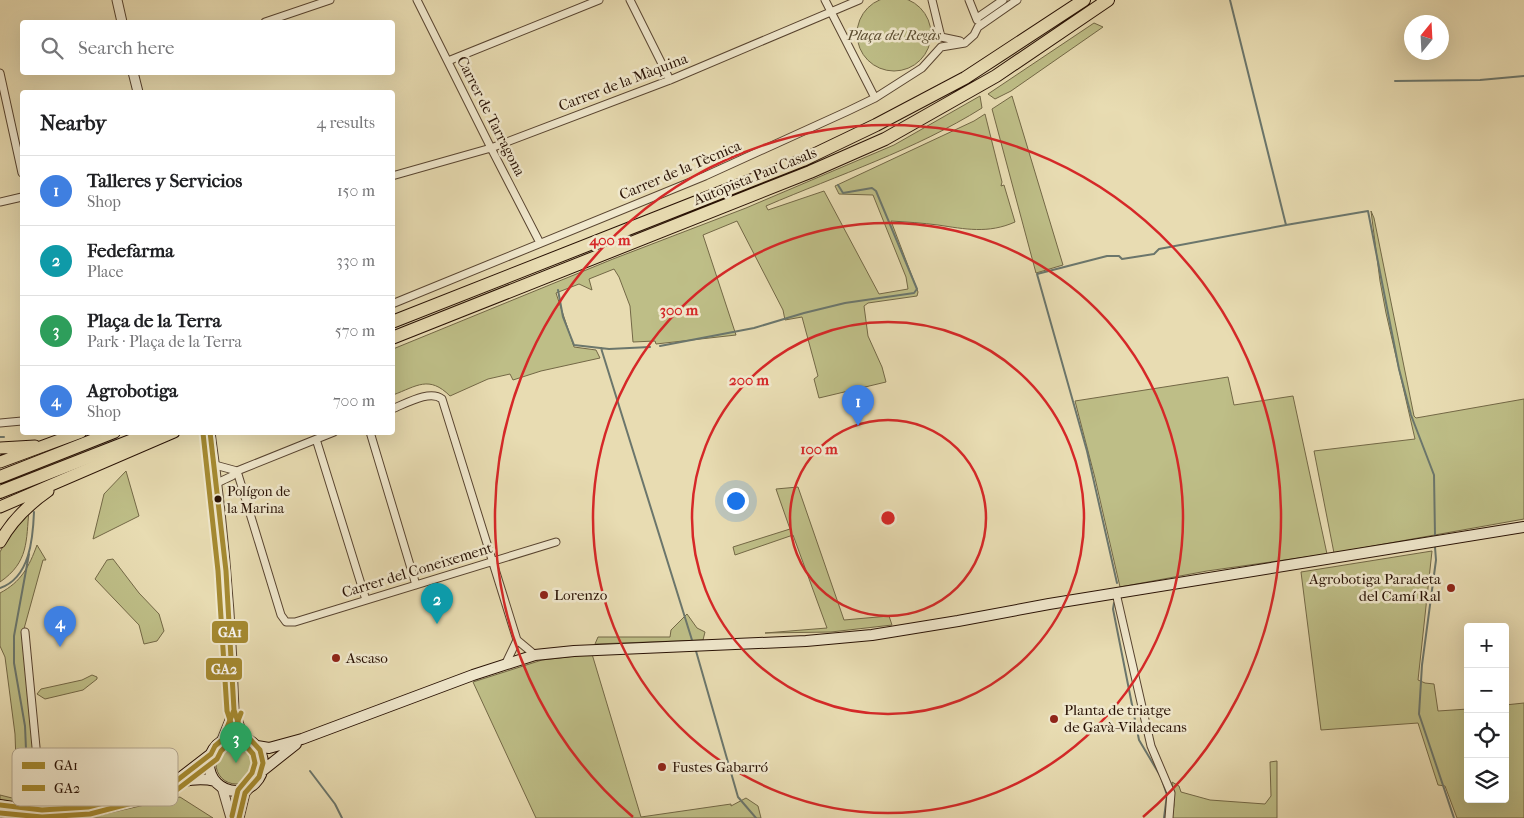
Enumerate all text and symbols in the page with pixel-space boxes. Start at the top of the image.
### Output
north arrow [1404,15,1449,60]
search box [20,20,395,75]
park label: Plaça del Regàs [846,26,941,44]
icon: search [38,34,66,62]
text: Search here [78,37,174,59]
street label: Carrer de la Màquina [556,49,691,115]
street label: Carrer de Tarragona [453,53,529,180]
text: Nearby [40,111,106,135]
text: 4 results [317,113,375,132]
street label: Carrer de la Tècnica [617,136,744,204]
street label: Autopista Pau Casals [690,143,820,209]
text: Talleres y Servicios [87,170,242,192]
text: 1 [53,181,59,200]
text: 150 m [337,181,375,200]
text: Shop [87,192,121,211]
text: 400 m [588,231,631,249]
text: Fedefarma [87,240,174,262]
text: 2 [52,251,60,270]
text: 330 m [336,251,375,270]
text: Place [87,262,123,281]
text: 300 m [660,301,699,319]
text: Plaça de la Terra [87,310,221,332]
text: 3 [53,321,59,340]
text: 570 m [335,321,375,340]
text: Park · Plaça de la Terra [87,332,242,351]
text: 200 m [729,371,769,389]
text: Agrobotiga [87,380,178,402]
pin: 1 [842,385,874,426]
text: 4 [51,391,61,410]
text: 700 m [333,391,375,410]
text: Shop [87,402,121,421]
text: 100 m [800,440,838,458]
place label: Polígon de la Marina [226,483,290,517]
your location [723,488,749,514]
marker: Polígon de la Marina [213,494,223,504]
centre of rings [879,509,897,527]
street label: Carrer del Coneixement [340,538,495,601]
place label: Agrobotiga Paradeta del Camí Ral [1308,570,1442,605]
marker: Agrobotiga Paradeta del Camí Ral [1445,582,1457,594]
pin: 2 [421,583,453,624]
place label: Lorenzo [554,586,608,604]
marker: Lorenzo [538,589,550,601]
pin: 4 [44,606,76,647]
line badge: GA1 [211,620,249,644]
map controls [1464,623,1509,803]
button: + [1464,623,1509,668]
text: GA1 [218,624,242,641]
place label: Ascaso [345,649,388,667]
marker: Ascaso [330,652,342,664]
line badge: GA2 [205,657,243,681]
text: GA2 [211,661,237,678]
button: − [1464,668,1509,713]
place label: Planta de triatge de Gavà-Viladecans [1064,701,1187,736]
marker: Planta de triatge de Gavà-Viladecans [1048,713,1060,725]
button: locate [1464,713,1509,758]
pin: 3 [220,722,252,763]
legend [12,748,178,806]
text: GA1 [54,757,78,774]
place label: Fustes Gabarró [672,758,769,776]
button: layers [1464,758,1509,803]
marker: Fustes Gabarró [656,761,668,773]
text: GA2 [54,780,80,797]

